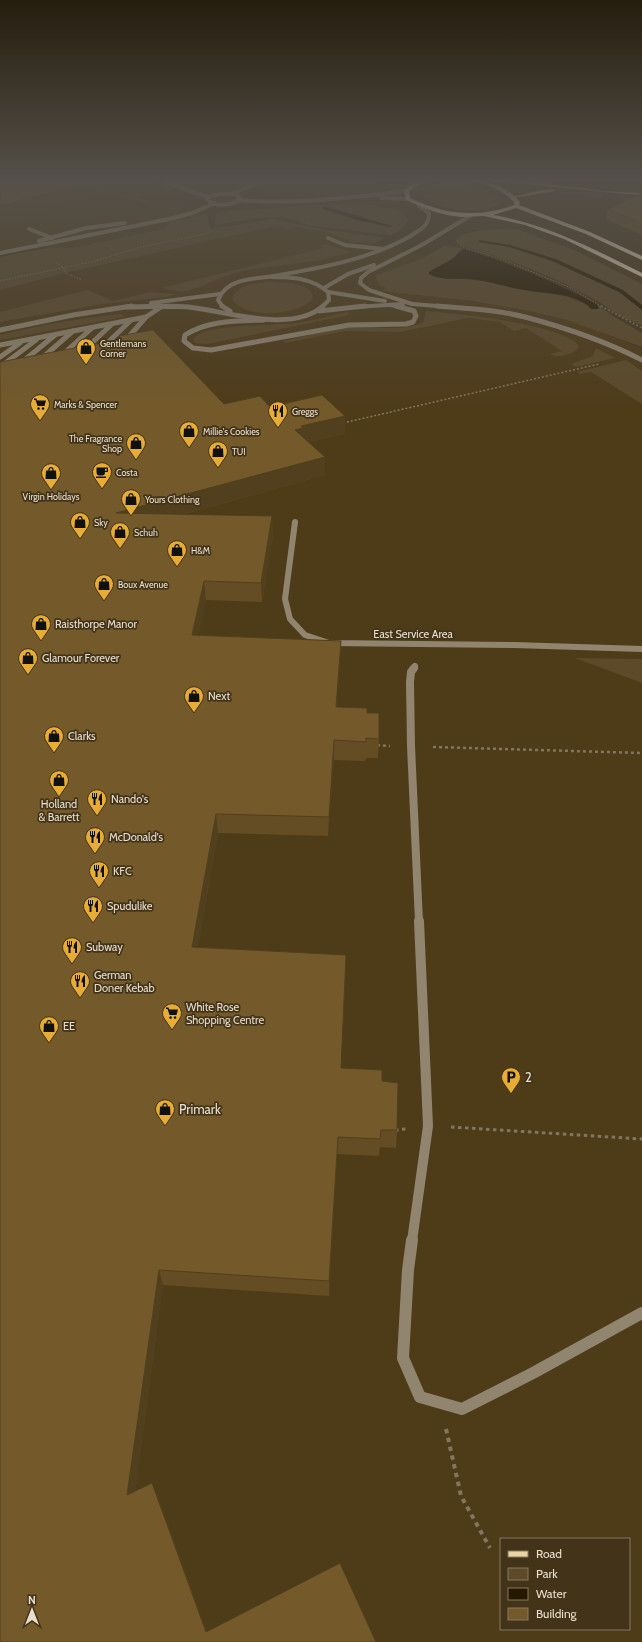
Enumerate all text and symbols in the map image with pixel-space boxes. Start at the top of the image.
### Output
shop icon: Gentlemans Corner [75,337,97,365]
place label: Gentlemans Corner [100,338,147,359]
supermarket icon: Marks & Spencer [29,393,51,421]
place label: Marks & Spencer [54,399,117,410]
restaurant icon: Greggs [267,400,289,428]
place label: Greggs [292,406,318,417]
shop icon: Millie's Cookies [178,420,200,448]
place label: Millie's Cookies [203,426,260,437]
shop icon: The Fragrance Shop [125,432,147,460]
place label: The Fragrance Shop [69,433,122,454]
shop icon: TUI [207,440,229,468]
place label: TUI [232,446,246,457]
cafe icon: Costa [91,461,113,489]
shop icon: Virgin Holidays [40,462,62,490]
place label: Costa [116,467,138,478]
shop icon: Yours Clothing [120,488,142,516]
place label: Virgin Holidays [23,491,80,502]
place label: Yours Clothing [144,494,200,505]
shop icon: Sky [69,511,91,539]
place label: Sky [94,517,108,528]
shop icon: Schuh [109,521,131,549]
place label: Schuh [134,527,158,538]
shop icon: H&M [166,539,188,567]
place label: H&M [191,545,210,556]
shop icon: Boux Avenue [93,573,115,601]
place label: Boux Avenue [118,579,168,590]
shop icon: Raisthorpe Manor [30,613,52,641]
place label: Raisthorpe Manor [55,617,138,631]
street label: East Service Area [373,627,453,641]
shop icon: Glamour Forever [17,647,39,675]
place label: Glamour Forever [42,651,120,665]
shop icon: Next [183,685,205,713]
place label: Next [208,689,230,703]
shop icon: Clarks [43,725,65,753]
place label: Clarks [68,729,96,743]
shop icon: Holland & Barrett [48,769,70,797]
restaurant icon: Nando's [86,788,108,816]
place label: Nando's [111,792,149,806]
place label: Holland & Barrett [39,797,80,824]
restaurant icon: McDonald's [84,826,106,854]
place label: McDonald's [109,830,164,844]
restaurant icon: KFC [88,860,110,888]
place label: KFC [113,864,132,878]
restaurant icon: Spudulike [82,895,104,923]
place label: Spudulike [107,899,153,913]
restaurant icon: Subway [61,936,83,964]
place label: Subway [86,940,123,954]
place label: German Doner Kebab [94,968,155,995]
restaurant icon: German Doner Kebab [69,970,91,998]
place label: White Rose Shopping Centre [186,1000,264,1027]
supermarket icon: White Rose Shopping Centre [161,1002,183,1030]
shop icon: EE [38,1015,60,1043]
place label: EE [63,1019,75,1033]
parking icon: 2 [500,1066,522,1094]
place label: 2 [525,1069,532,1085]
shop icon: Primark [154,1098,176,1126]
place label: Primark [179,1101,221,1117]
legend [500,1538,630,1630]
text: Road [536,1546,562,1561]
text: Park [536,1566,558,1581]
text: Water [536,1586,567,1601]
north arrow [12,1590,52,1630]
text: N [28,1593,36,1607]
text: Building [536,1606,578,1621]

